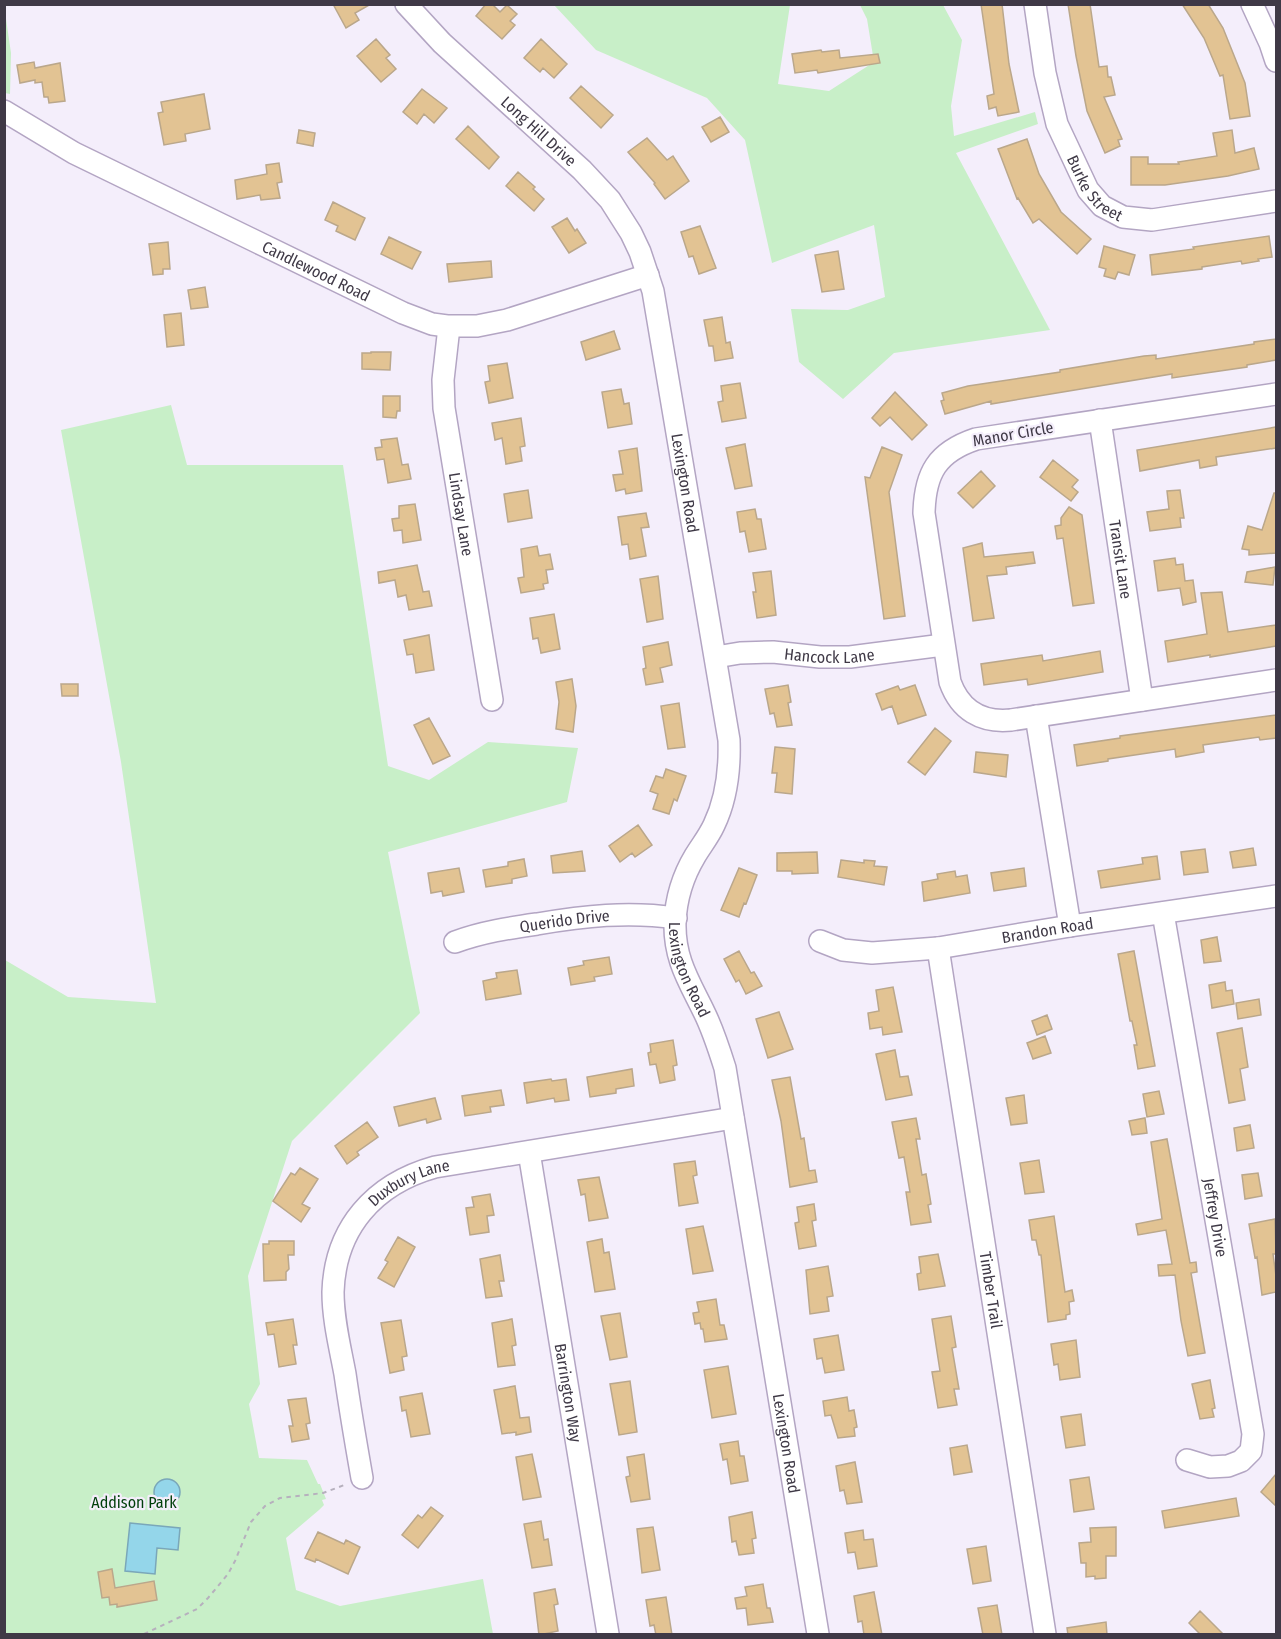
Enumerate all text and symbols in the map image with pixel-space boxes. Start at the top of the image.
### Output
street label: Long Hill Drive [497,92,581,170]
street label: Burke Street [1063,152,1127,225]
street label: Candlewood Road [259,237,373,305]
street label: Manor Circle [971,418,1055,450]
street label: Lexington Road [668,432,703,534]
street label: Lindsay Lane [445,471,478,558]
street label: Transit Lane [1106,519,1136,600]
street label: Hancock Lane [783,644,876,667]
street label: Querido Drive [518,906,610,936]
street label: Brandon Road [1000,913,1095,947]
street label: Lexington Road [665,922,715,1020]
street label: Duxbury Lane [364,1155,451,1210]
street label: Jeffrey Drive [1199,1177,1232,1259]
street label: Timber Trail [976,1250,1007,1330]
street label: Barrington Way [551,1342,586,1444]
street label: Lexington Road [769,1392,804,1494]
park label: Addison Park [91,1493,177,1512]

